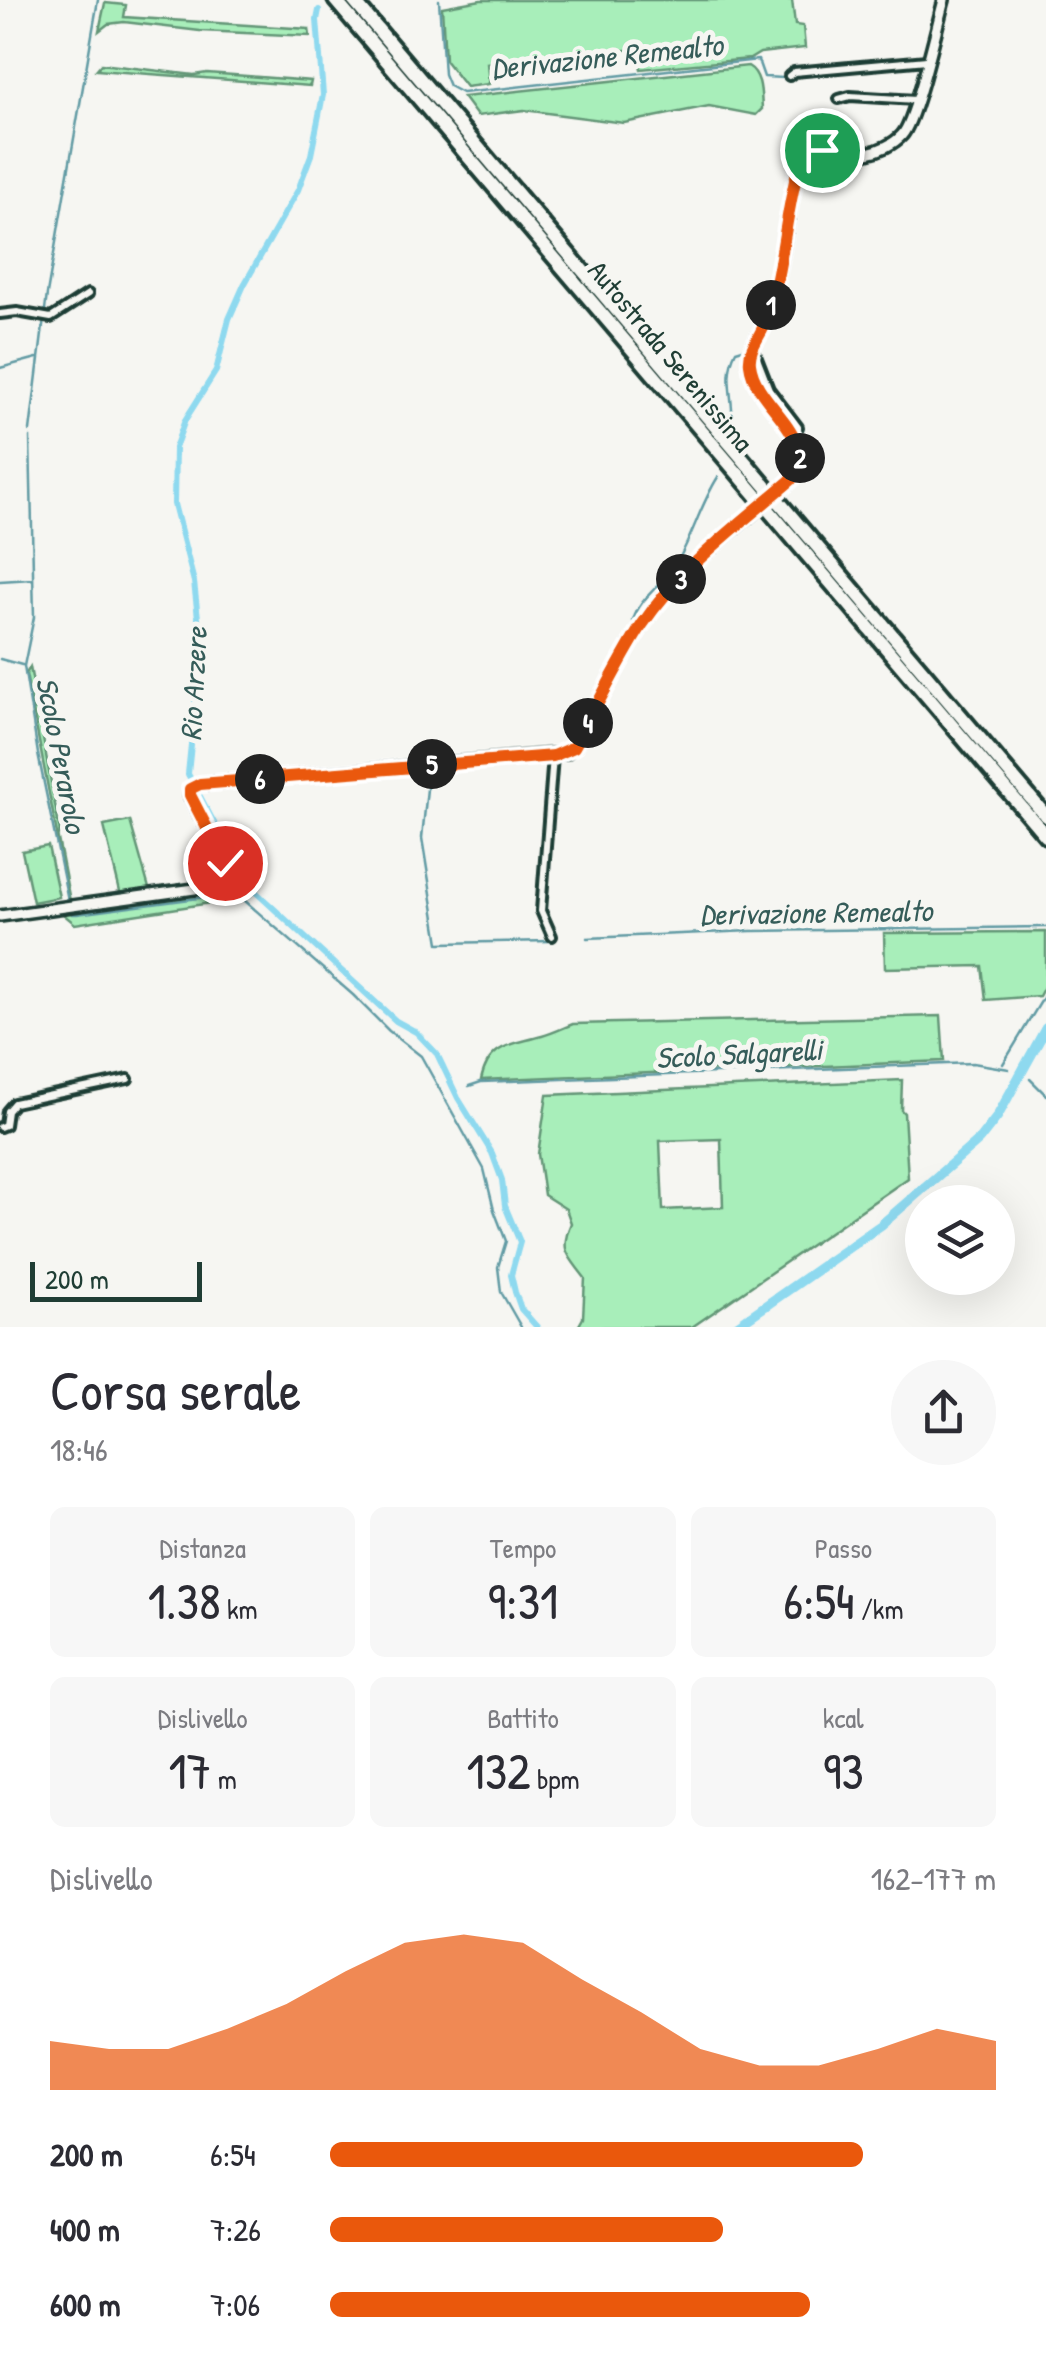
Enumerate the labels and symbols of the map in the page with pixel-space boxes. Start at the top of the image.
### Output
water label: Derivazione Remealto [489,24,726,88]
pin [780,108,865,193]
street label: Autostrada Serenissima [580,252,762,460]
pin: 1 [746,280,796,330]
pin: 2 [775,433,825,483]
pin: 3 [656,554,706,604]
water label: Rio Arzere [170,625,216,742]
water label: Scolo Perarolo [27,674,97,838]
pin: 4 [563,698,613,748]
pin: 5 [407,739,457,789]
pin: 6 [235,754,285,804]
pin [183,821,268,906]
water label: Derivazione Remealto [699,890,934,934]
water label: Scolo Salgarelli [655,1029,826,1078]
scale bar [30,1257,202,1302]

